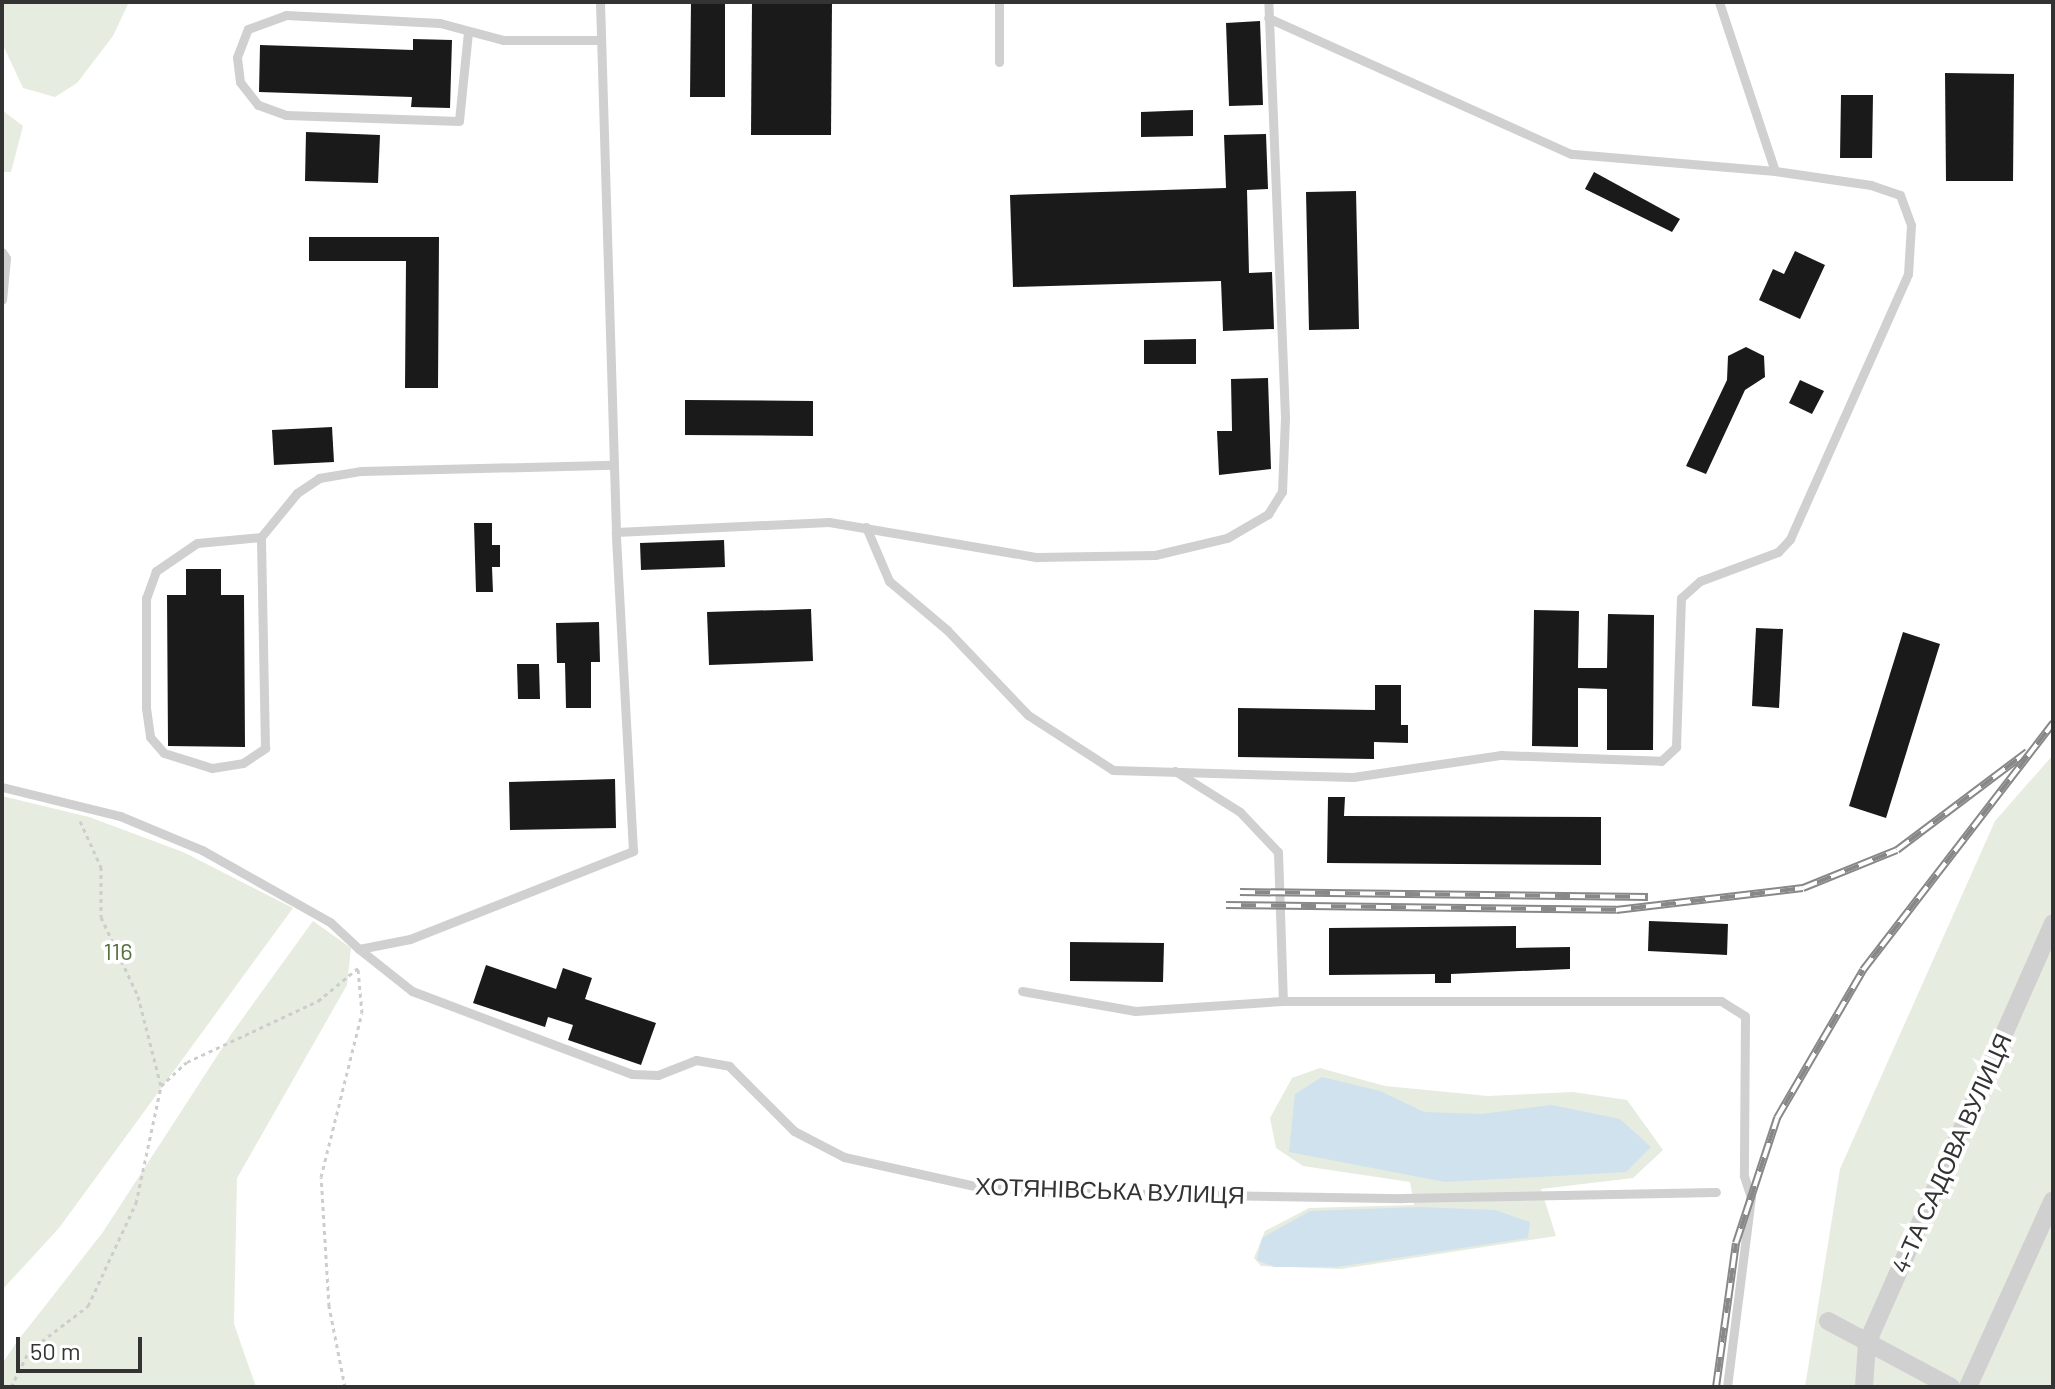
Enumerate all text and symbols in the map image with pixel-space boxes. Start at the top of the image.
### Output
park label: 116 [103,937,133,965]
street label: 4-ТА САДОВА ВУЛИЦЯ [1885,1029,2017,1277]
street label: ХОТЯНІВСЬКА ВУЛИЦЯ [974,1171,1246,1209]
scale bar [20,1321,146,1371]
text: 50 m [30,1336,81,1365]

